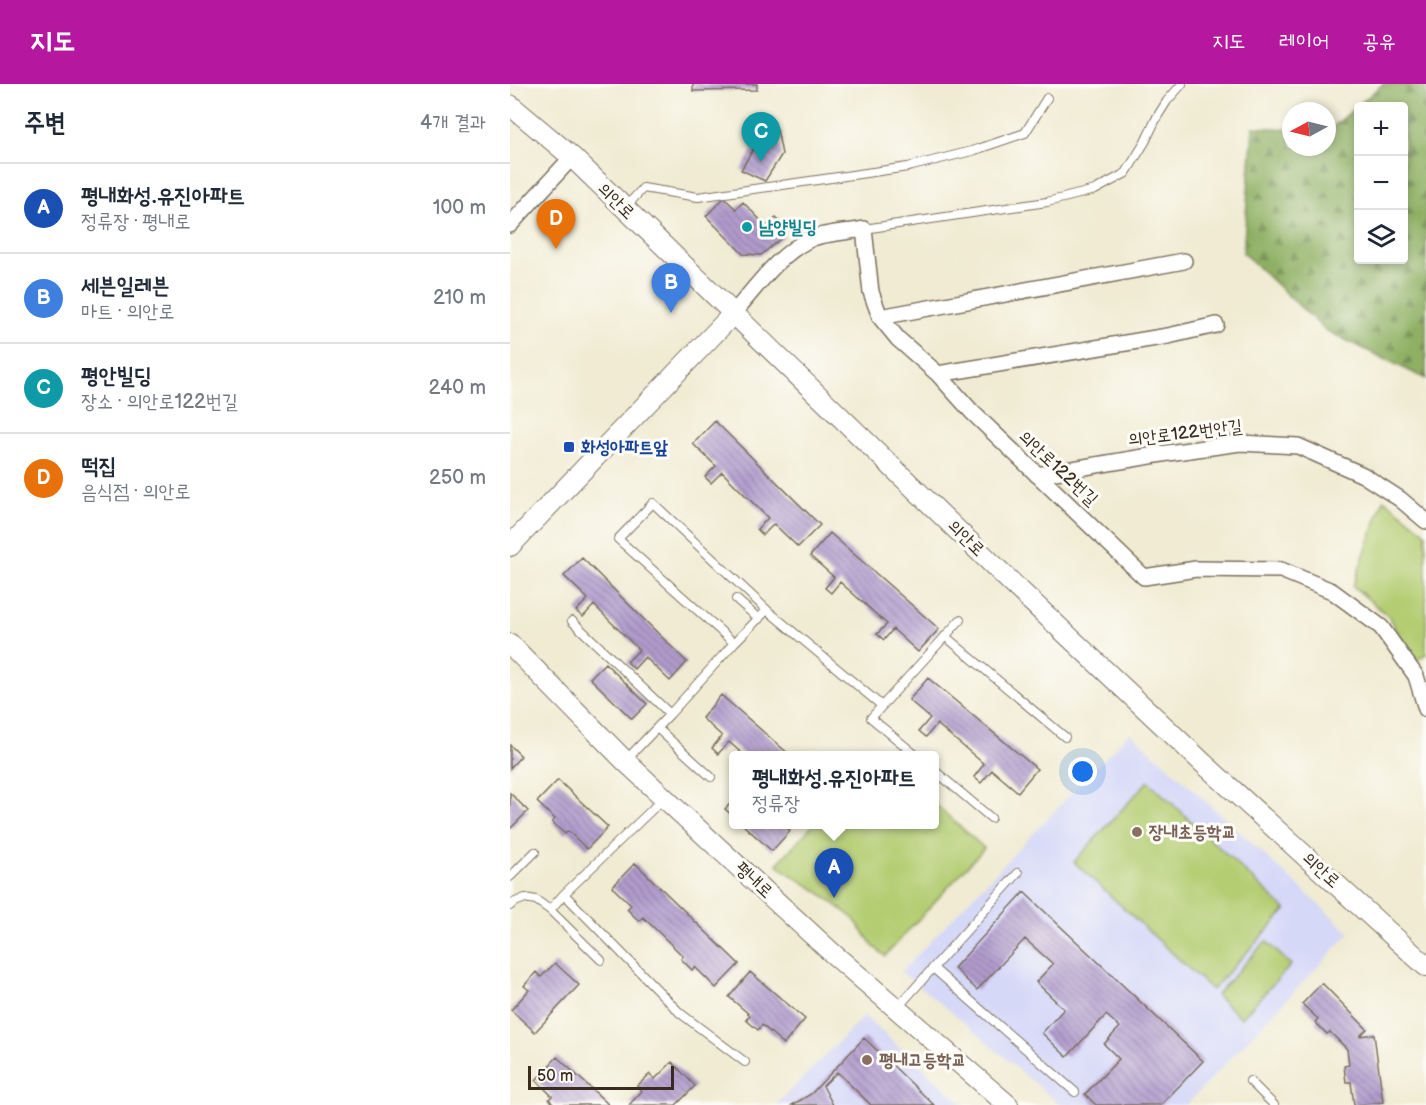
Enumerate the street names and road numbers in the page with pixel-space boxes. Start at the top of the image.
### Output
street label: 의안로 [593,178,639,224]
street label: 의안로122번안길 [1127,416,1244,450]
street label: 의안로122번길 [1014,426,1102,510]
street label: 의안로 [943,515,989,561]
street label: 의안로 [1298,848,1344,892]
street label: 평내로 [731,858,777,902]

